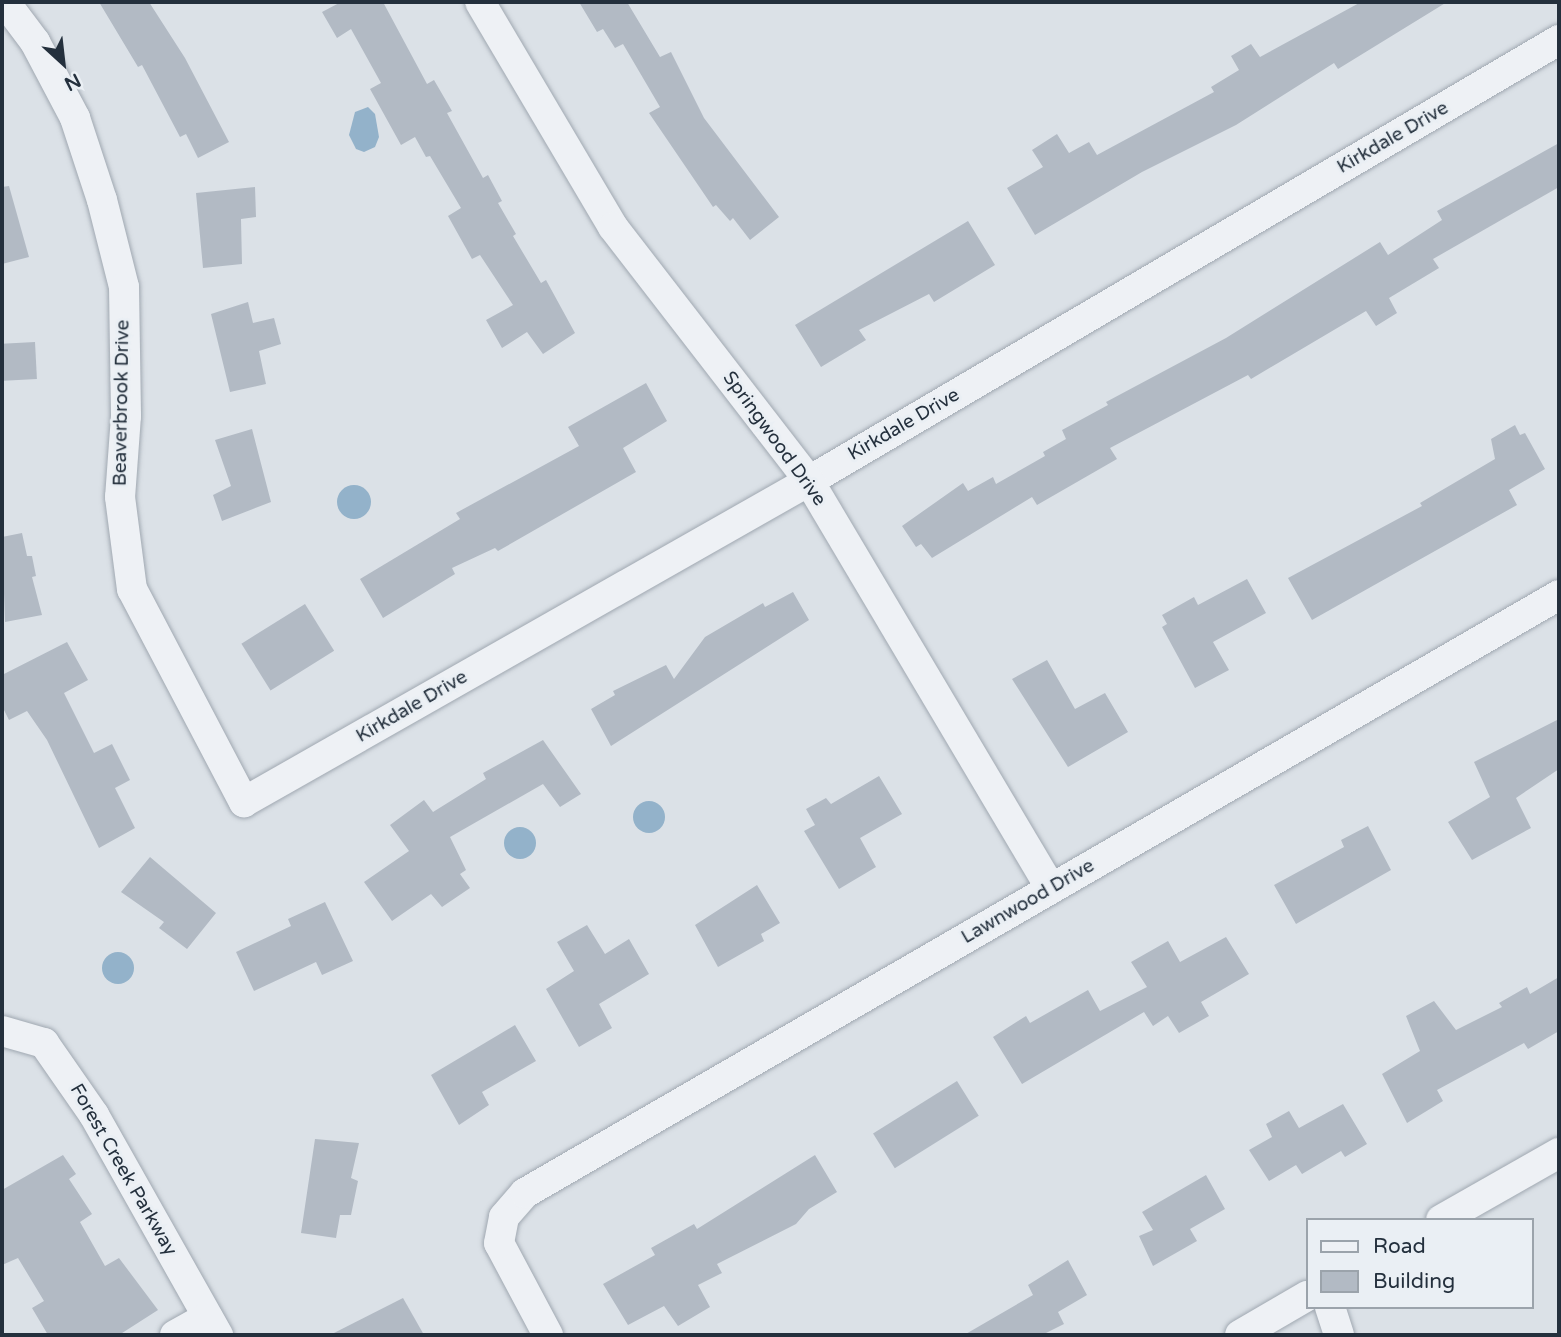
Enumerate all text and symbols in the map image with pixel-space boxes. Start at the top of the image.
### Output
north arrow [28,28,98,98]
text: N [61,68,84,95]
street label: Kirkdale Drive [1333,97,1453,179]
street label: Beaverbrook Drive [109,320,135,486]
street label: Springwood Drive [718,367,830,511]
street label: Kirkdale Drive [844,384,964,466]
street label: Kirkdale Drive [352,666,472,748]
street label: Lawnwood Drive [958,855,1098,949]
street label: Forest Creek Parkway [65,1080,181,1260]
legend [1306,1218,1533,1309]
text: Road [1373,1234,1426,1259]
text: Building [1373,1269,1455,1294]

